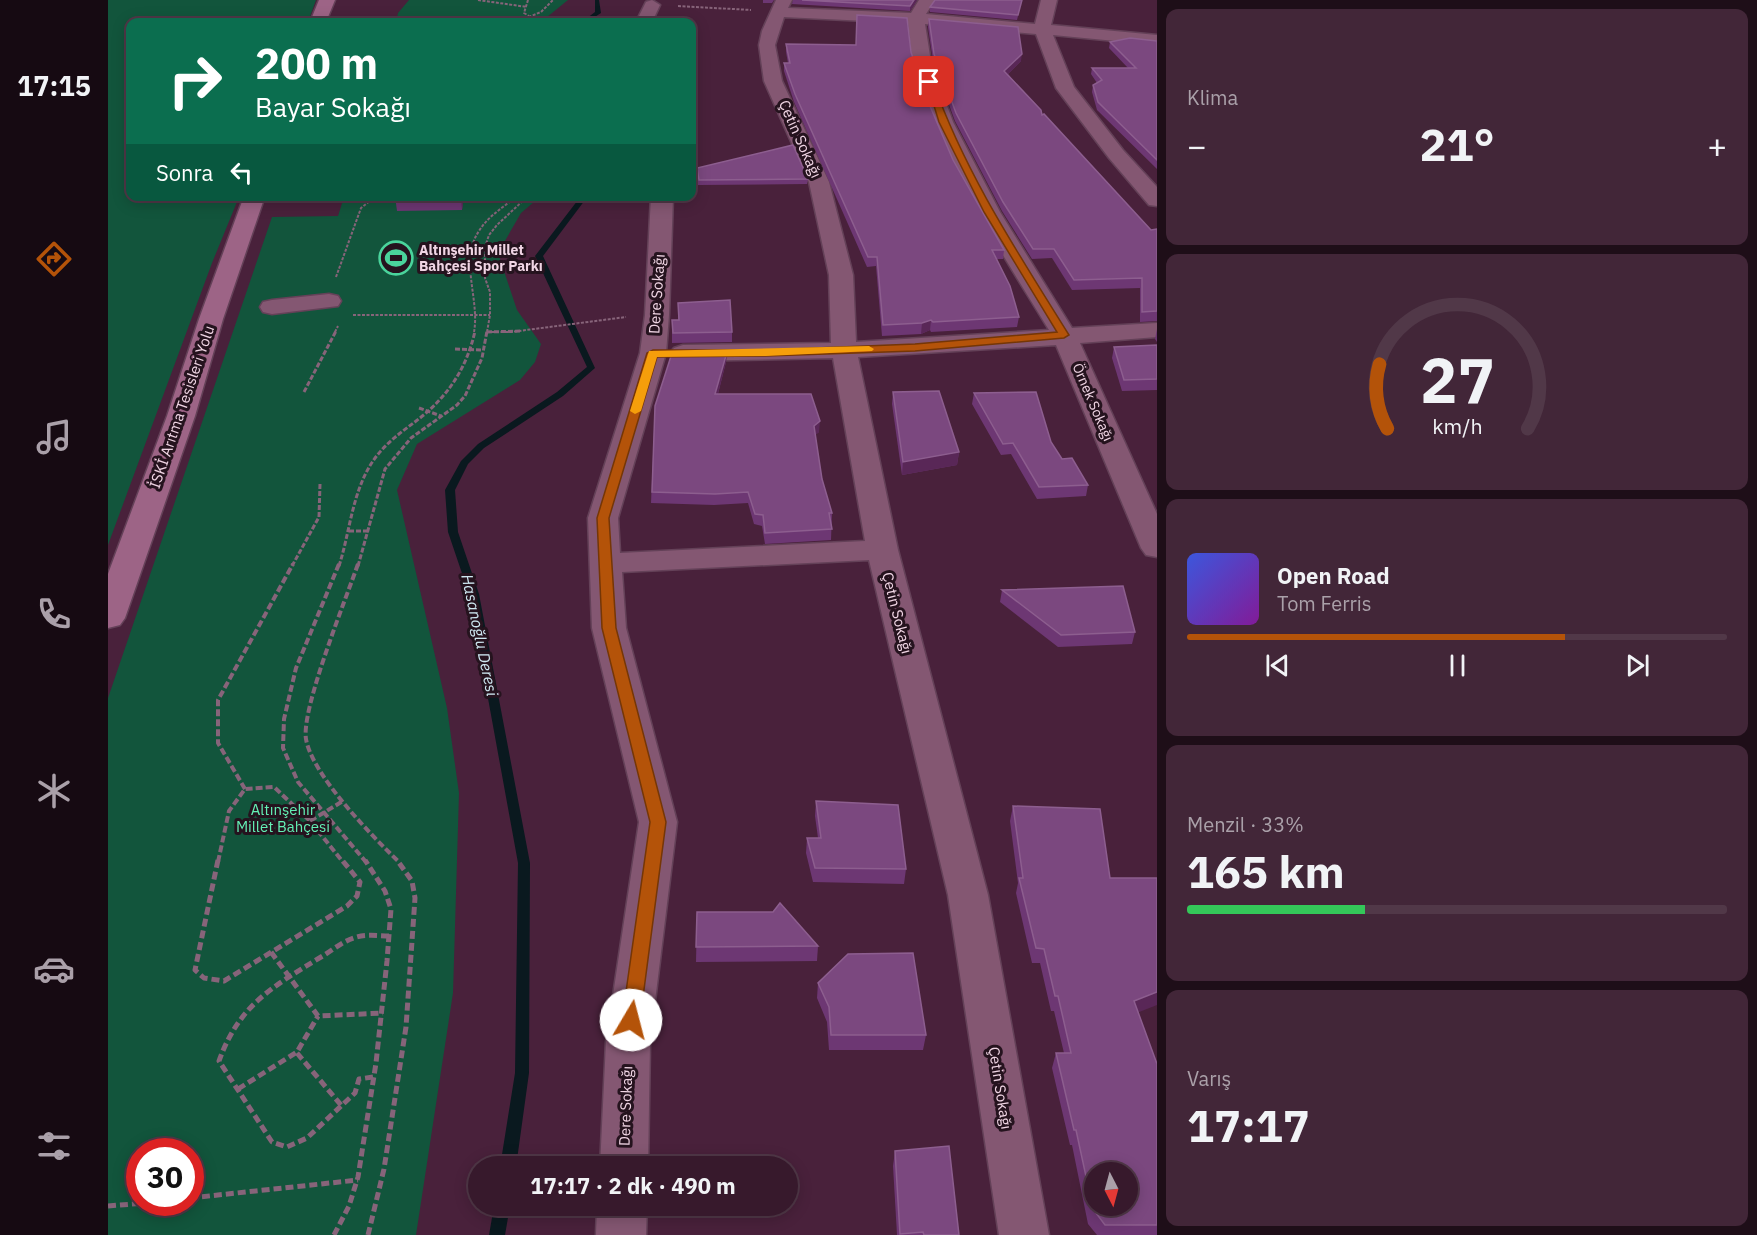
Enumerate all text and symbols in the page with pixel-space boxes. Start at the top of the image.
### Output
text: 200 m [255,36,378,91]
icon: right [156,42,234,120]
pin [903,56,954,107]
icon: arrive [912,65,945,98]
text: 17:15 [17,68,91,103]
text: Klima [1187,84,1238,111]
text: Bayar Sokağı [255,89,411,124]
street label: Çetin Sokağı [775,97,826,181]
text: 21° [1419,115,1495,173]
text: − [1187,124,1207,167]
text: + [1707,124,1727,167]
icon: left [225,156,258,189]
text: Sonra [156,158,213,187]
icon: directions [33,238,75,280]
sports icon: Altınşehir Millet Bahçesi Spor Parkı [378,240,414,276]
place label: Altınşehir Millet Bahçesi Spor Parkı [419,241,543,275]
street label: Dere Sokağı [644,253,669,335]
street label: İSKİ Arıtma Tesisleri Yolu [145,323,218,491]
text: 27 [1420,339,1494,420]
street label: Örnek Sokağı [1068,360,1118,444]
text: km/h [1432,413,1482,441]
icon: music [33,416,75,458]
text: Open Road [1277,561,1390,590]
street label: Çetin Sokağı [878,570,917,656]
water label: Hasanoğlu Deresi [457,572,503,699]
text: Tom Ferris [1277,590,1372,617]
icon: phone [33,593,75,635]
icon: previous [1261,649,1294,682]
icon: pause [1441,649,1474,682]
icon: next [1621,649,1654,682]
icon: climate [33,770,75,812]
park label: Altınşehir Millet Bahçesi [236,800,330,836]
text: Menzil · 33% [1187,811,1304,838]
text: 165 km [1187,842,1345,900]
icon: car [33,948,75,990]
position arrow [599,988,663,1052]
street label: Çetin Sokağı [985,1045,1016,1131]
text: Varış [1187,1065,1231,1092]
street label: Dere Sokağı [615,1066,636,1146]
text: 17:17 [1187,1096,1310,1154]
icon: filters [33,1125,75,1167]
speed limit sign: 30 [126,1138,204,1216]
north arrow [1084,1162,1138,1216]
map controls [1084,1162,1138,1216]
text: 17:17 · 2 dk · 490 m [530,1171,736,1200]

